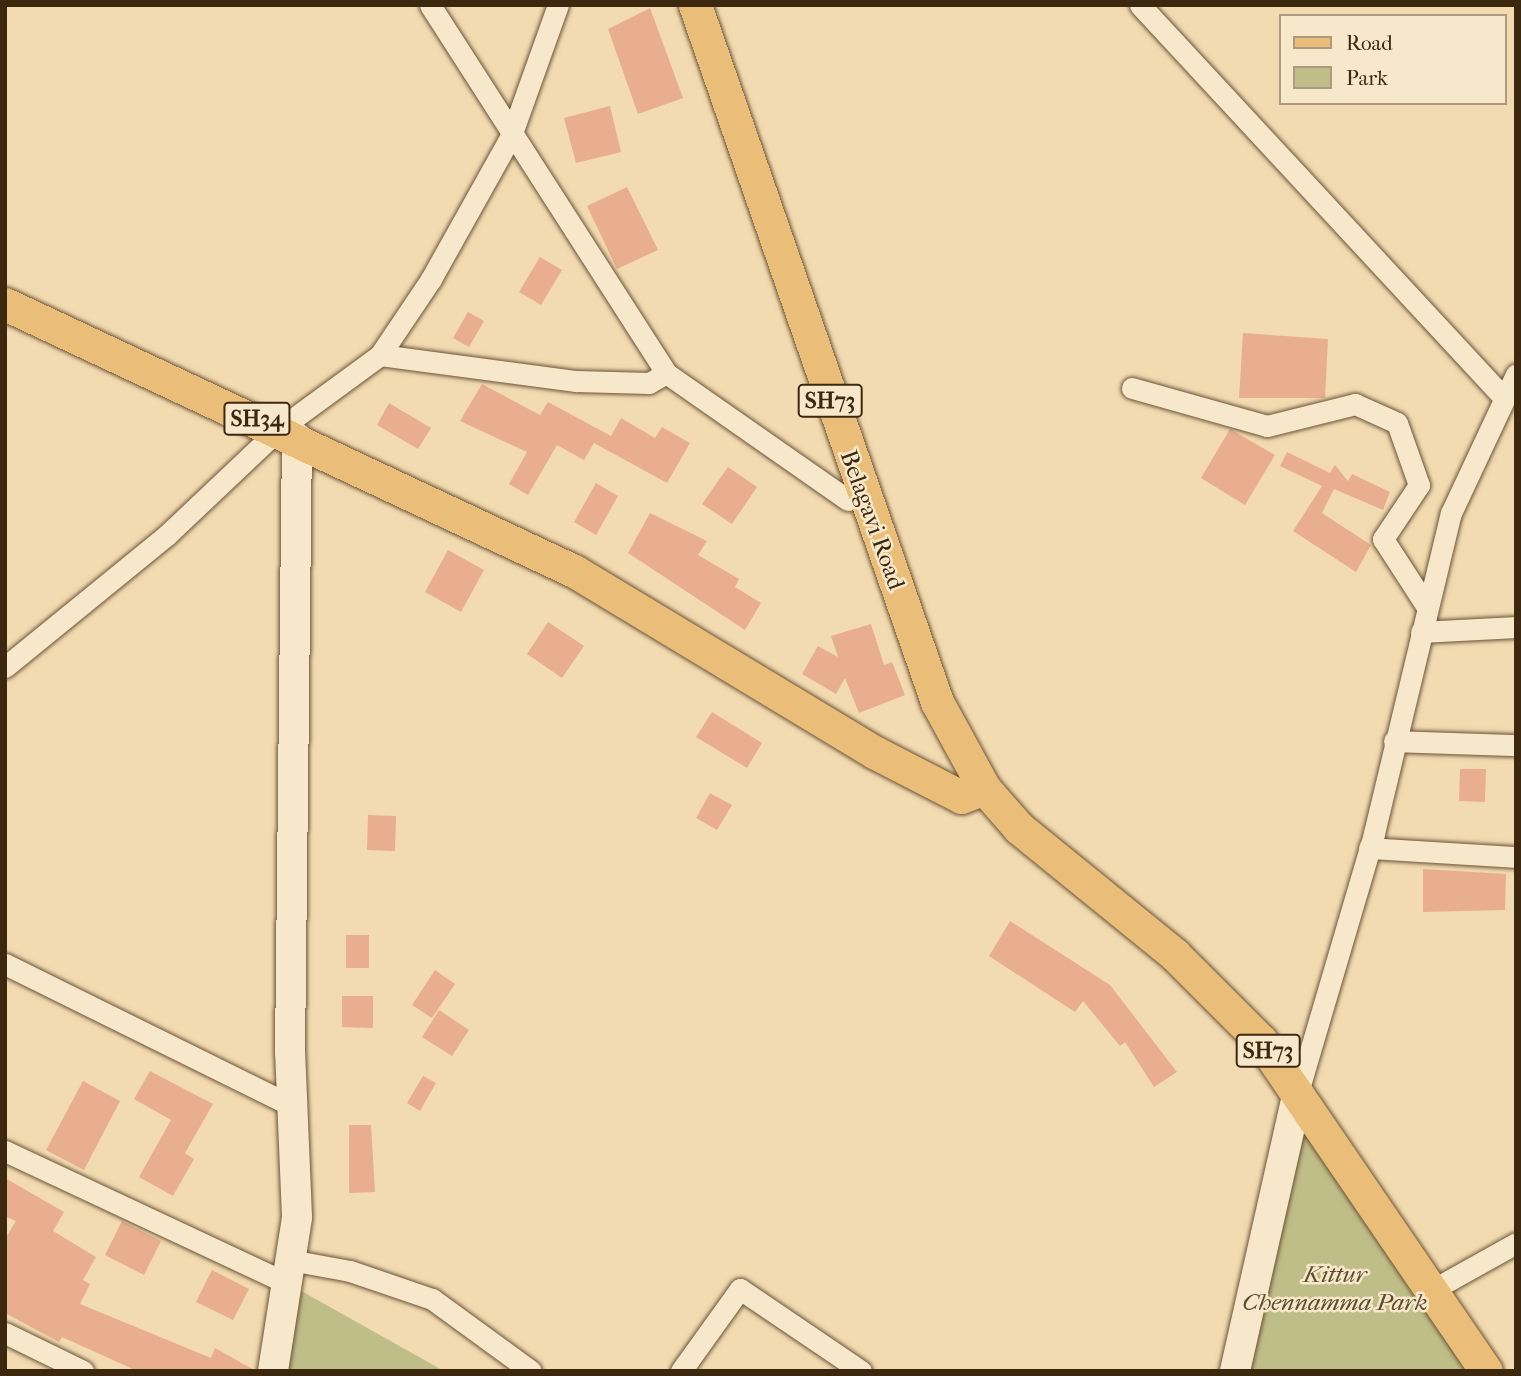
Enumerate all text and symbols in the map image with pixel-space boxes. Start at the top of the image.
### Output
legend [1280,14,1507,105]
text: Road [1346,31,1393,55]
text: Park [1346,66,1388,90]
road number: SH73 [797,382,863,420]
road number: SH34 [222,400,292,438]
street label: Belagavi Road [833,446,911,594]
road number: SH73 [1235,1032,1301,1070]
park label: Kittur Chennamma Park [1242,1261,1428,1317]

